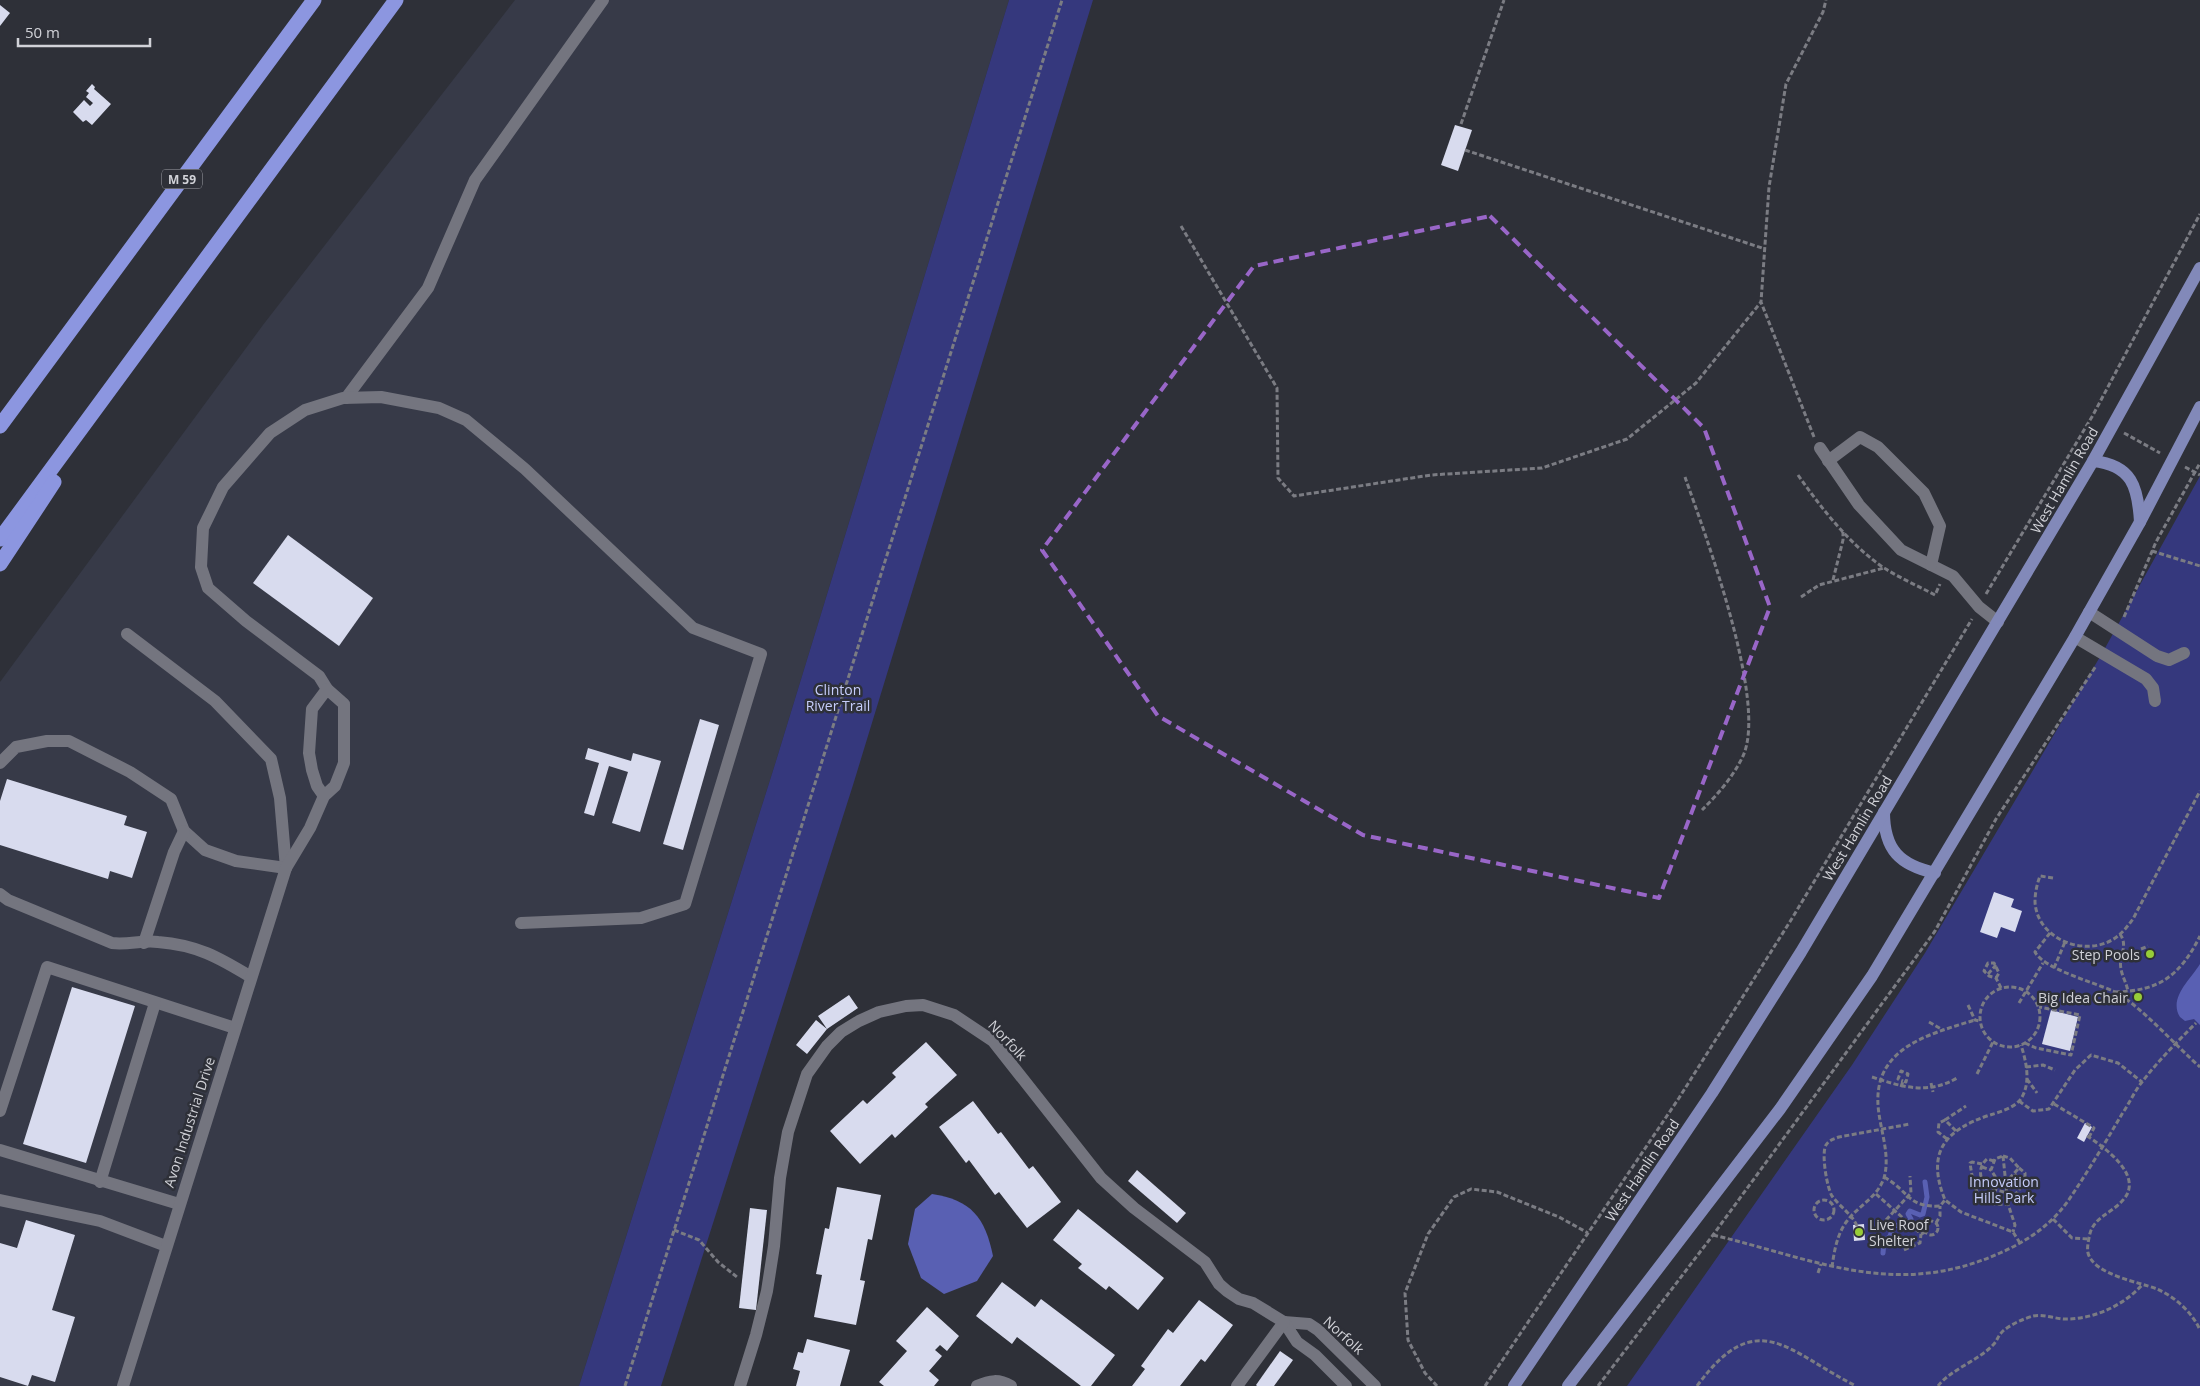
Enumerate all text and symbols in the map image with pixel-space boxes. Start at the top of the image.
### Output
scale bar [18,15,150,47]
text: 50 m [25,22,60,42]
road number: M 59 [162,170,202,188]
street label: West Hamlin Road [2026,423,2102,537]
park label: Clinton River Trail [806,680,870,715]
street label: West Hamlin Road [1818,772,1896,884]
place label: Step Pools [2072,945,2140,964]
marker: Step Pools [2144,948,2156,960]
place label: Big Idea Chair [2038,988,2128,1007]
marker: Big Idea Chair [2132,991,2144,1003]
street label: Norfolk [984,1016,1032,1065]
street label: Avon Industrial Drive [159,1054,219,1190]
street label: West Hamlin Road [1601,1115,1683,1225]
park label: Innovation Hills Park [1969,1172,2039,1207]
place label: Live Roof Shelter [1869,1215,1930,1250]
marker: Live Roof Shelter [1853,1226,1865,1238]
street label: Norfolk [1320,1312,1369,1359]

